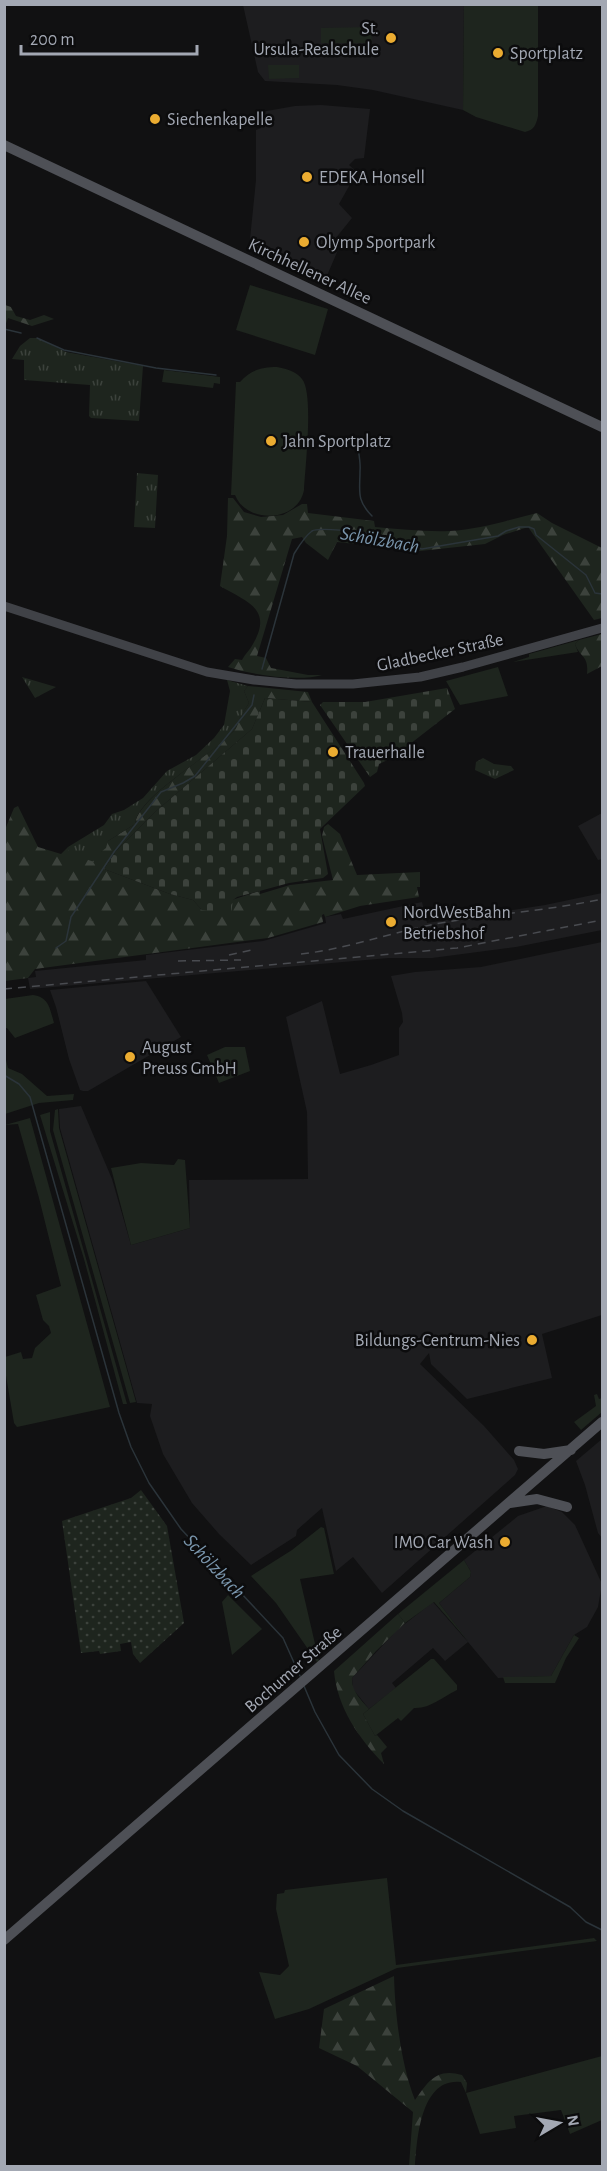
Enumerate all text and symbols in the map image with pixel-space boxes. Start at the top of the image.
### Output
scale bar [21,18,196,56]
place label: St. Ursula-Realschule [253,20,379,59]
text: 200 m [30,31,75,49]
marker: St. Ursula-Realschule [384,31,398,45]
place label: Sportplatz [510,45,583,63]
marker: Sportplatz [491,46,505,60]
place label: Siechenkapelle [167,111,273,129]
marker: Siechenkapelle [148,112,162,126]
place label: EDEKA Honsell [319,169,425,187]
marker: EDEKA Honsell [300,170,314,184]
place label: Olymp Sportpark [316,234,436,252]
marker: Olymp Sportpark [297,235,311,249]
street label: Kirchhellener Allee [245,236,374,308]
place label: Jahn Sportplatz [283,433,391,451]
marker: Jahn Sportplatz [264,434,278,448]
water label: Schölzbach [339,523,421,557]
street label: Gladbecker Straße [375,631,505,675]
place label: Trauerhalle [345,744,425,762]
marker: Trauerhalle [326,745,340,759]
place label: NordWestBahn Betriebshof [403,904,511,943]
marker: NordWestBahn Betriebshof [384,915,398,929]
place label: August Preuss GmbH [142,1039,237,1078]
marker: August Preuss GmbH [123,1050,137,1064]
place label: Bildungs-Centrum-Nies [355,1332,520,1350]
marker: Bildungs-Centrum-Nies [525,1333,539,1347]
water label: Schölzbach [180,1531,249,1603]
place label: IMO Car Wash [394,1534,493,1552]
marker: IMO Car Wash [498,1535,512,1549]
street label: Bochumer Straße [242,1623,345,1716]
north arrow [529,2093,589,2153]
text: N [564,2114,582,2127]

